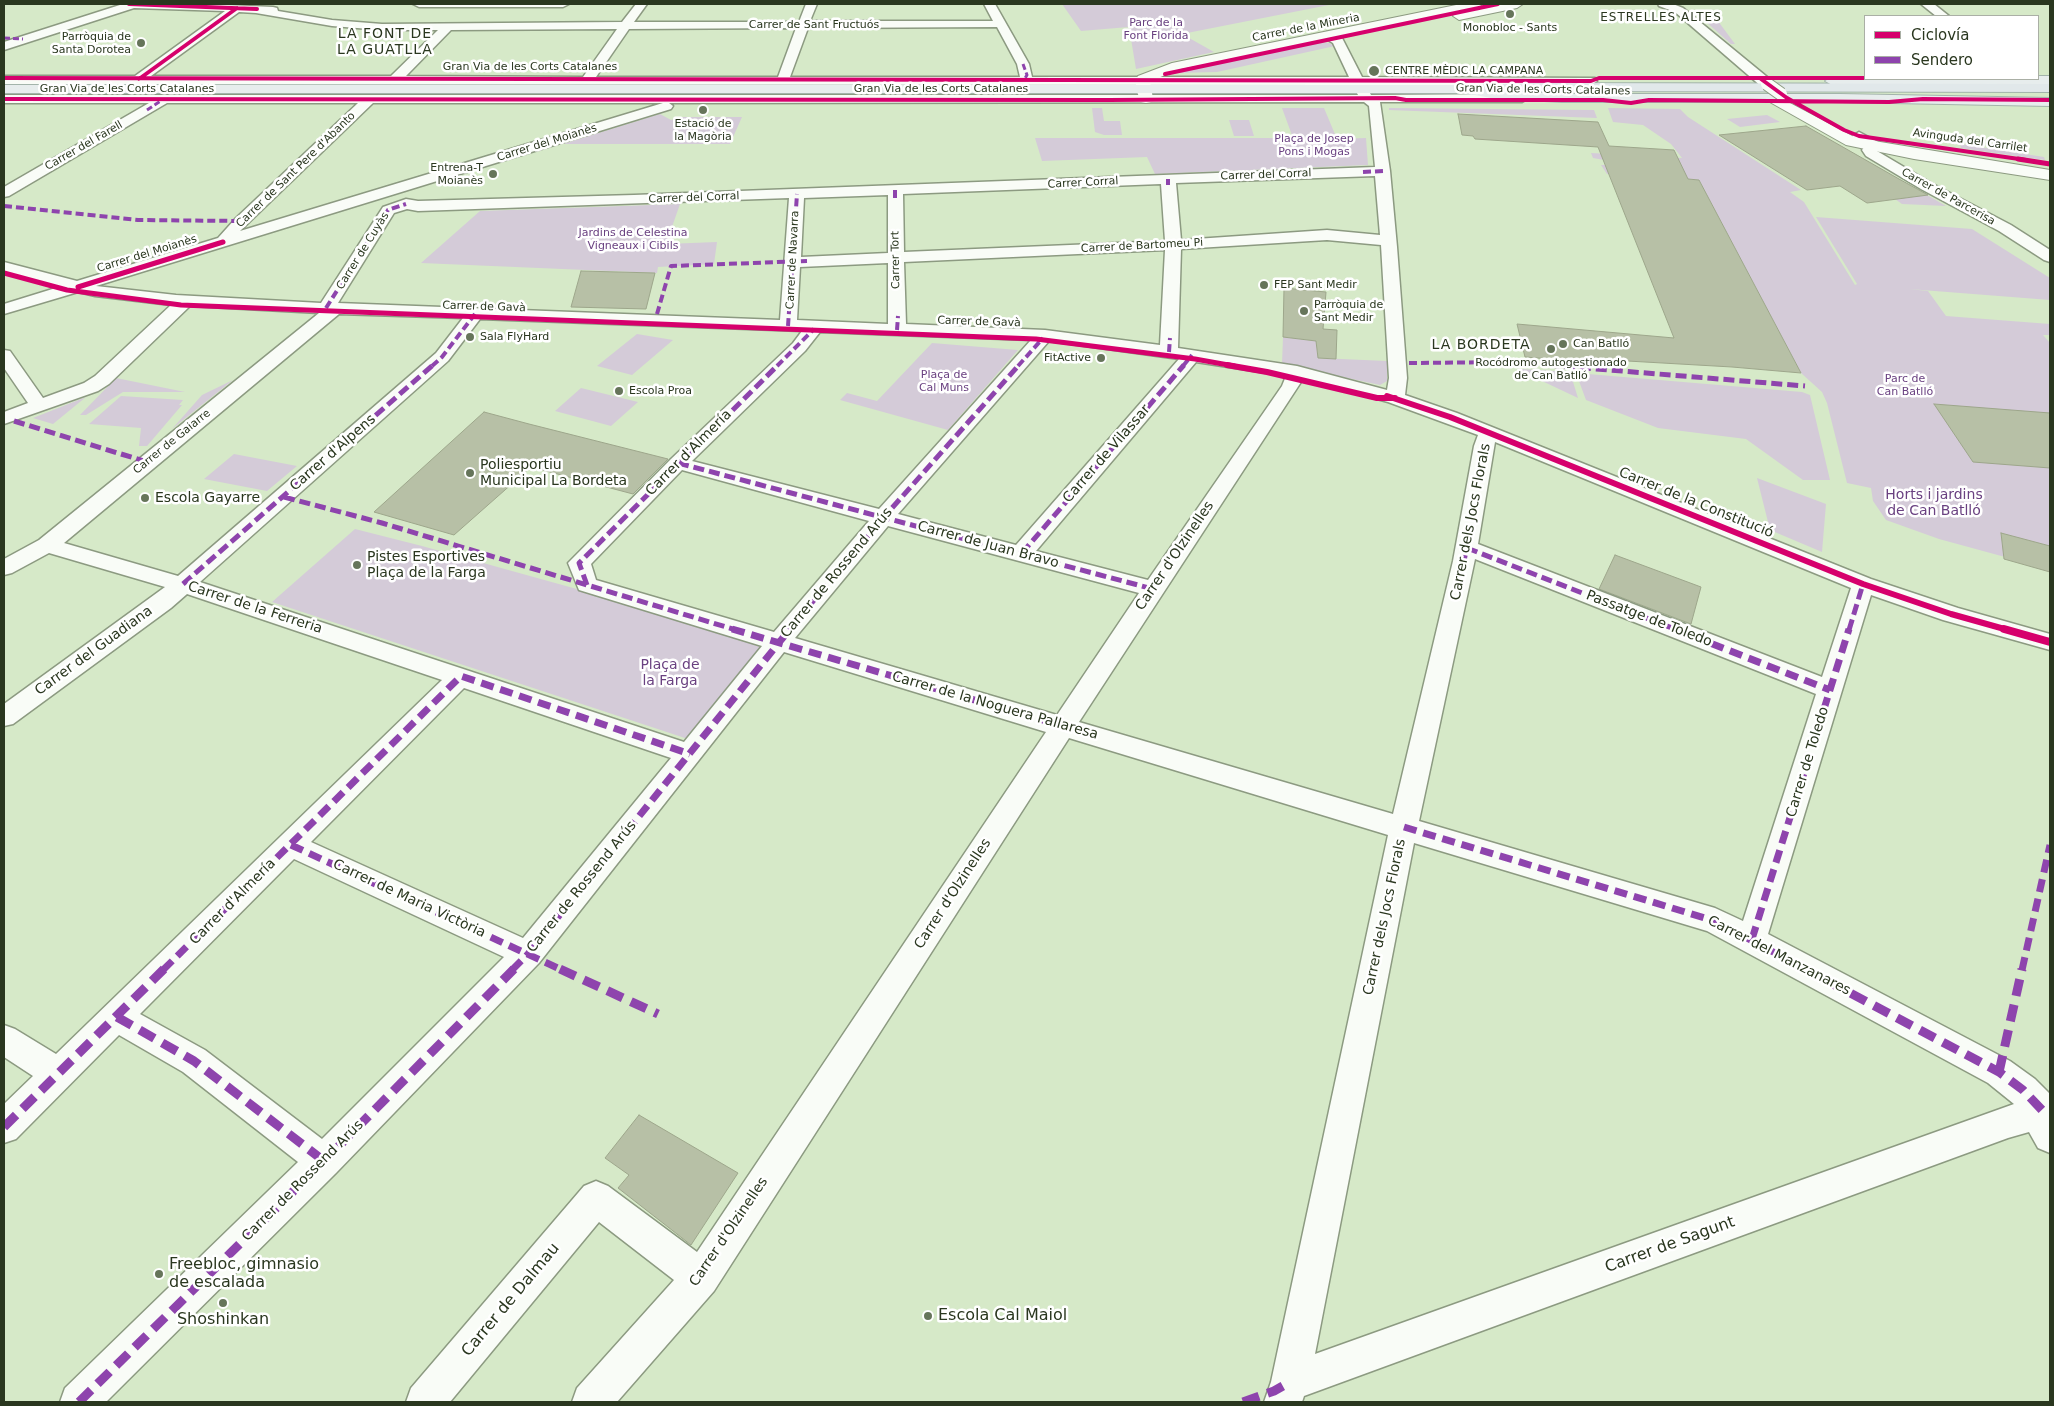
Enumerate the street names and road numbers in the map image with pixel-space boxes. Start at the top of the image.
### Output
street label: Carrer de la Mineria [1251,11,1361,45]
street label: Carrer de Sant Fructuós [749,18,879,32]
street label: Gran Via de les Corts Catalanes [443,60,617,74]
street label: Gran Via de les Corts Catalanes [40,82,214,96]
street label: Gran Via de les Corts Catalanes [854,82,1028,96]
street label: Gran Via de les Corts Catalanes [1456,82,1630,98]
street label: Carrer de Sant Pere d'Abanto [234,110,358,230]
street label: Carrer del Farell [43,118,125,174]
street label: Carrer del Moianès [496,122,598,164]
street label: Avinguda del Carrilet [1912,126,2028,156]
street label: Carrer de Parcerisa [1899,166,1997,228]
street label: Carrer del Corral [1220,167,1312,183]
street label: Carrer Corral [1047,175,1119,191]
street label: Carrer del Corral [648,190,740,206]
street label: Carrer de Cuyàs [334,210,392,292]
street label: Carrer de Navarra [784,210,802,310]
street label: Carrer Tort [889,231,903,289]
street label: Carrer del Moianès [96,233,198,275]
street label: Carrer de Bartomeu Pi [1081,236,1203,256]
street label: Carrer de Gavà [442,299,526,315]
street label: Carrer de Gavà [937,314,1021,330]
street label: Carrer de Vilassar [1060,401,1154,507]
street label: Carrer d'Almería [642,406,736,500]
street label: Carrer de Gaiarre [131,407,213,477]
street label: Carrer d'Alpens [287,411,379,495]
street label: Carrer dels Jocs Florals [1448,442,1494,602]
street label: Carrer de la Constitució [1616,464,1776,542]
street label: Carrer d'Olzinelles [1132,498,1218,614]
street label: Carrer de Rossend Arús [778,505,896,641]
street label: Carrer de Juan Bravo [915,518,1061,572]
street label: Carrer de la Ferreria [185,578,325,638]
street label: Passatge de Toledo [1584,587,1714,651]
street label: Carrer del Guadiana [32,603,156,699]
street label: Carrer de la Noguera Pallaresa [890,668,1100,744]
street label: Carrer de Toledo [1783,705,1833,819]
street label: Carrer de Rossend Arús [524,818,640,956]
street label: Carrer d'Olzinelles [911,836,995,952]
street label: Carrer dels Jocs Florals [1360,837,1410,997]
street label: Carrer d'Almería [186,855,280,949]
street label: Carrer de Maria Victòria [330,856,488,942]
street label: Carrer del Manzanares [1705,913,1853,999]
street label: Carrer de Rossend Arús [239,1117,367,1245]
street label: Carrer d'Olzinelles [686,1174,772,1290]
street label: Carrer de Sagunt [1602,1213,1738,1277]
street label: Carrer de Dalmau [458,1239,564,1361]

